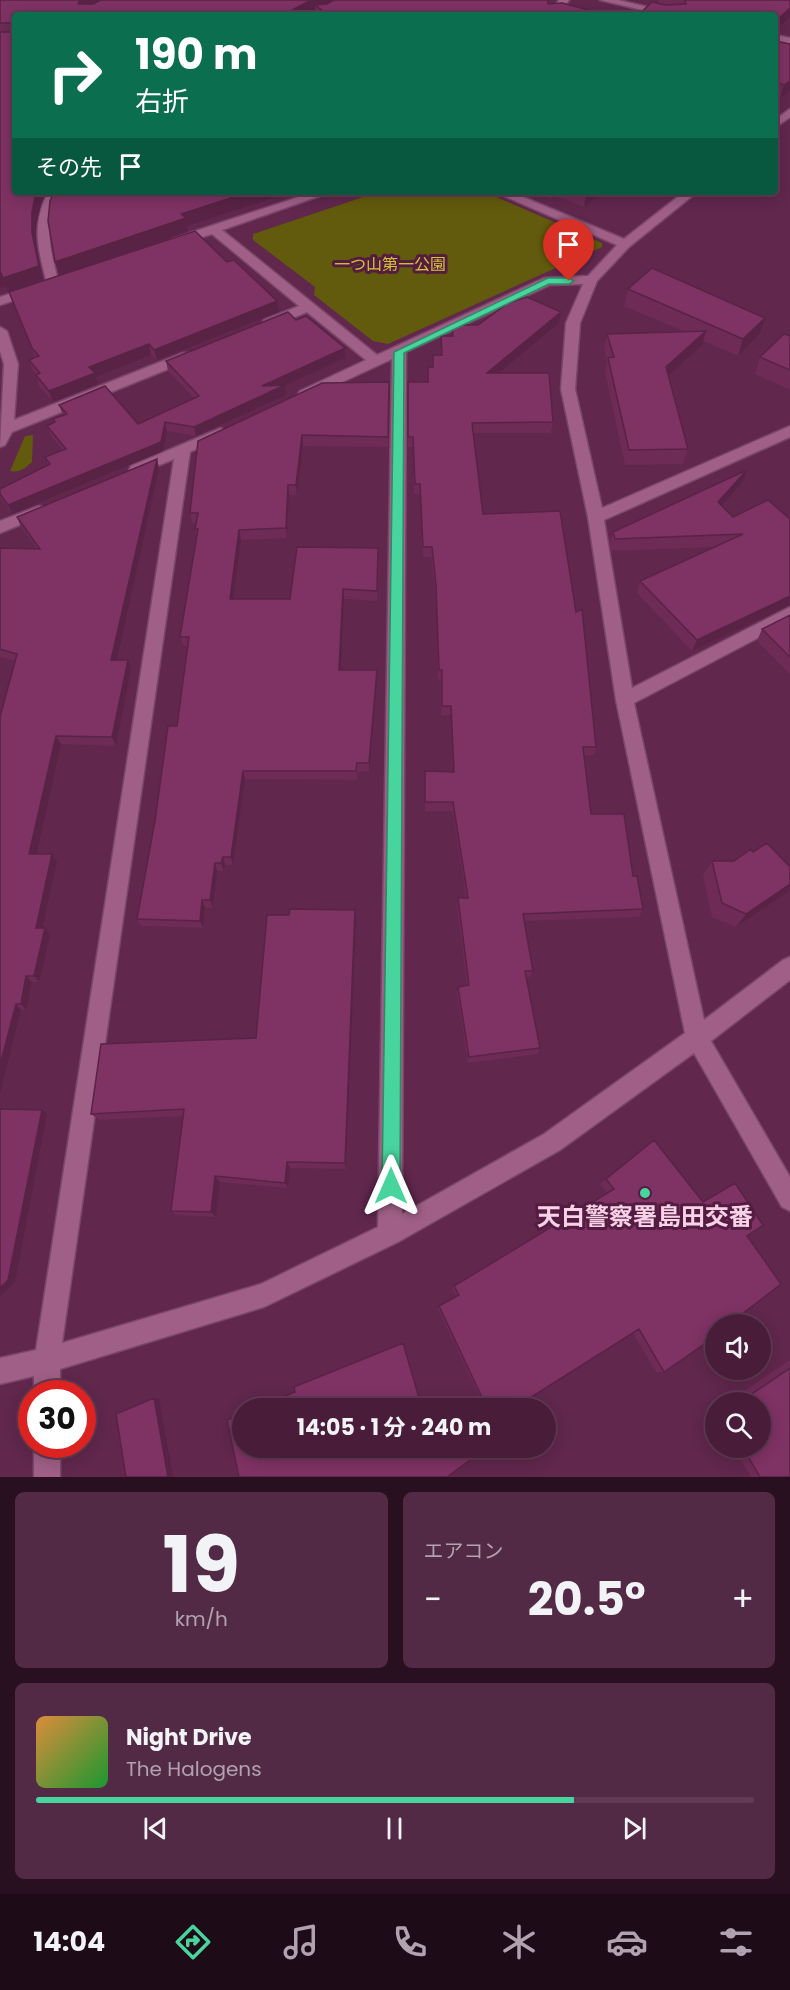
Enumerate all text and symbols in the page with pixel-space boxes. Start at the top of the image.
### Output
text: 190 m [135,25,257,84]
icon: right [36,36,114,114]
text: 右折 [135,83,189,120]
icon: arrive [114,150,147,183]
text: その先 [36,152,102,183]
pin [543,219,594,281]
icon: arrive [552,228,585,261]
park label: 一つ山第一公園 [334,253,446,276]
position arrow [359,1154,423,1218]
marker: 天白警察署島田交番 [638,1186,652,1200]
place label: 天白警察署島田交番 [537,1200,753,1233]
map controls [705,1314,771,1458]
button: sound [705,1314,771,1380]
speed limit sign: 30 [18,1380,96,1458]
button: search [705,1392,771,1458]
text: 14:05 · 1 分 · 240 m [297,1412,491,1443]
text: 19 [163,1510,240,1619]
text: エアコン [424,1537,504,1565]
text: 20.5° [528,1568,645,1631]
text: − [424,1576,442,1623]
text: + [731,1576,754,1623]
text: km/h [175,1605,228,1633]
text: Night Drive [126,1722,252,1753]
text: The Halogens [126,1755,262,1783]
icon: previous [139,1812,172,1845]
icon: pause [378,1812,411,1845]
icon: next [618,1812,651,1845]
icon: directions [172,1921,214,1963]
icon: music [280,1921,322,1963]
icon: phone [389,1921,431,1963]
icon: climate [498,1921,540,1963]
icon: car [606,1921,648,1963]
icon: filters [715,1921,757,1963]
text: 14:04 [33,1923,105,1960]

